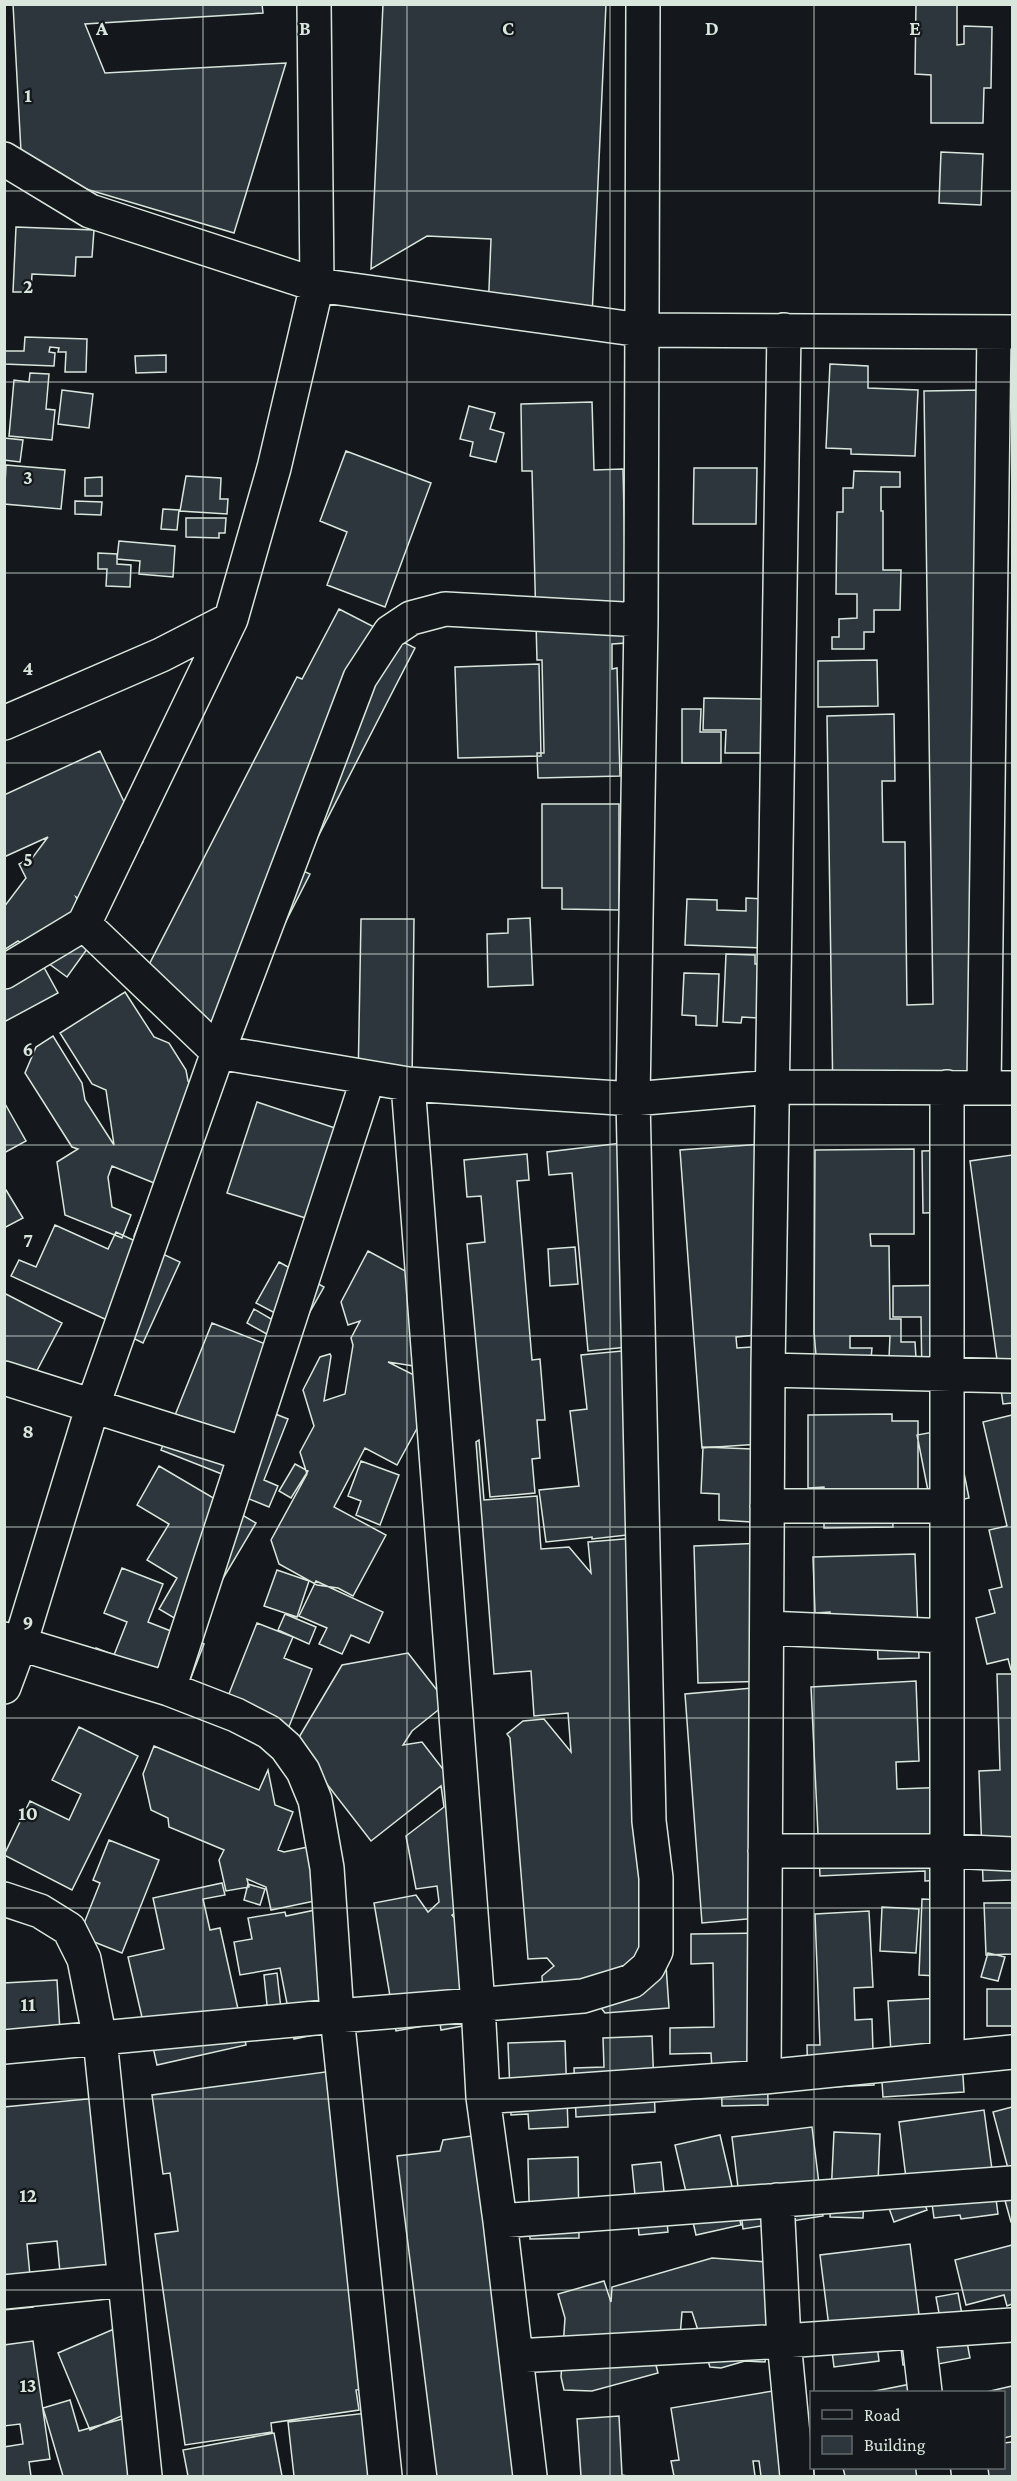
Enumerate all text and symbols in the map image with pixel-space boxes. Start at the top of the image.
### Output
text: A [95,17,109,39]
text: B [299,17,311,39]
text: C [502,17,514,39]
text: D [705,17,719,39]
text: E [909,17,921,39]
text: 1 [24,84,32,106]
text: 2 [23,275,33,297]
text: 3 [23,466,33,488]
text: 4 [23,657,34,679]
text: 5 [23,848,33,870]
text: 6 [23,1038,33,1060]
text: 7 [23,1229,33,1251]
text: 8 [22,1420,34,1442]
text: 9 [23,1611,33,1633]
text: 10 [18,1802,38,1824]
text: 11 [21,1993,36,2015]
text: 12 [19,2184,37,2206]
text: 13 [19,2374,37,2396]
legend [810,2391,1005,2469]
text: Road [864,2405,901,2425]
text: Building [864,2435,926,2455]

